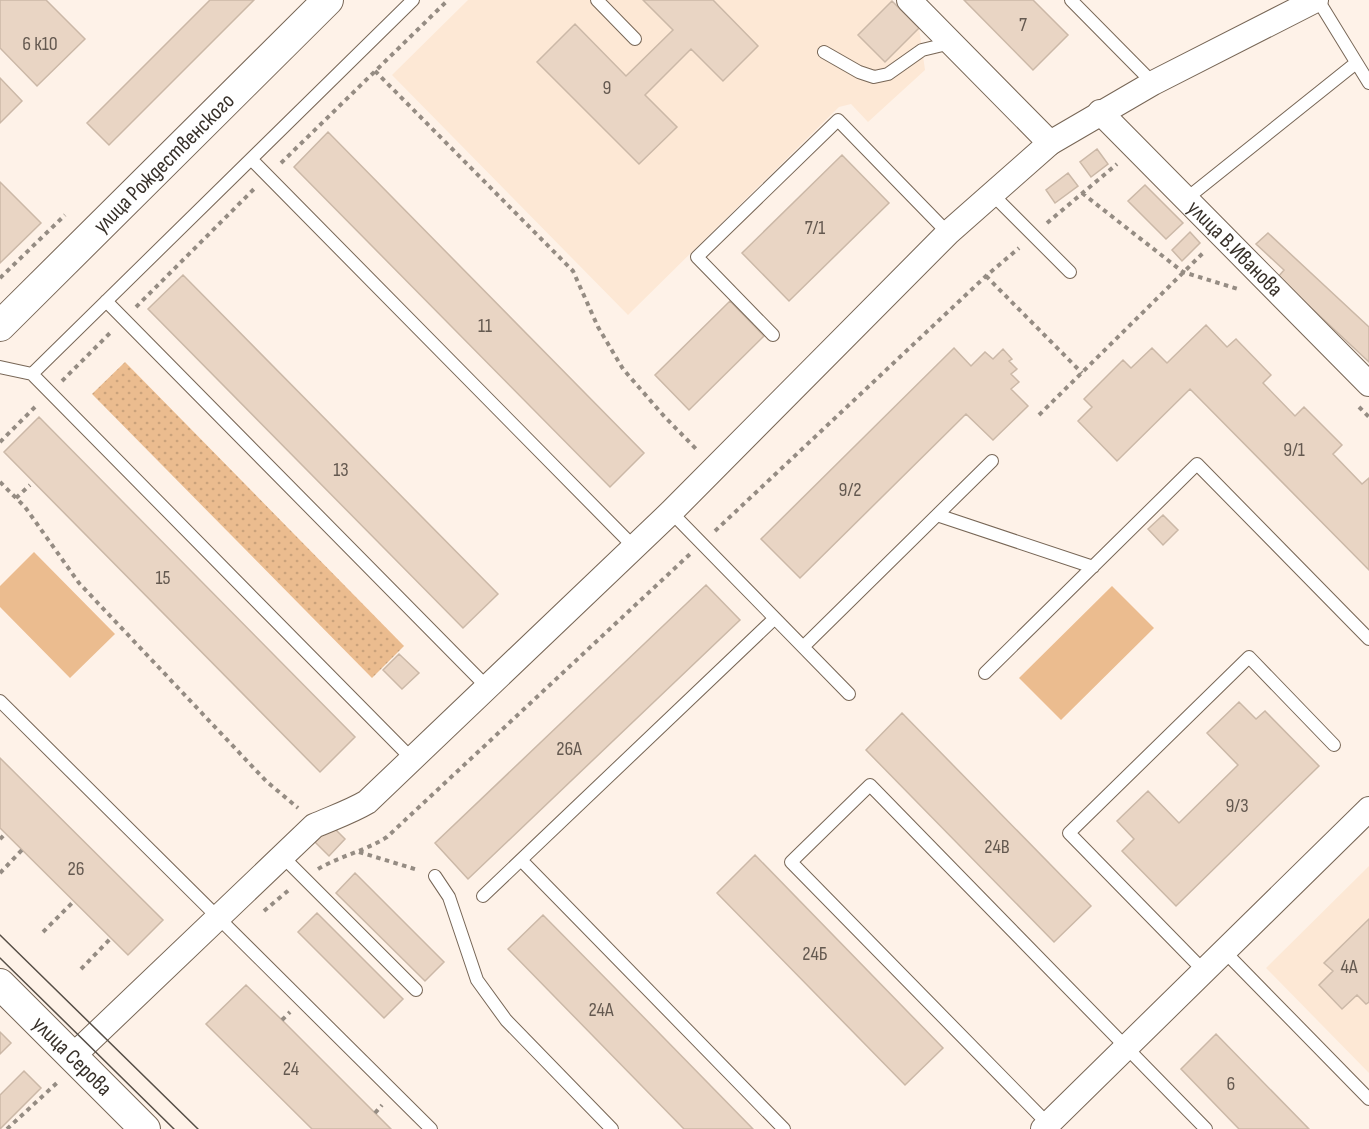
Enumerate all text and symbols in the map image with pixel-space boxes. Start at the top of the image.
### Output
house number: 7 [1019,13,1027,37]
house number: 6 к10 [22,32,58,56]
house number: 9 [603,76,611,100]
street label: улица Рождественского [88,87,240,239]
street label: улица В.Иванова [1181,195,1289,302]
house number: 7/1 [805,216,825,240]
house number: 11 [478,314,492,338]
house number: 9/1 [1283,438,1305,462]
house number: 13 [333,458,349,482]
house number: 9/2 [839,478,861,502]
house number: 15 [155,566,171,590]
house number: 26А [556,737,582,761]
house number: 9/3 [1225,794,1249,818]
house number: 24В [984,835,1010,859]
house number: 26 [68,857,85,881]
house number: 24Б [802,942,828,966]
house number: 4А [1341,955,1358,979]
house number: 24А [588,998,614,1022]
street label: улица Серова [27,1011,118,1102]
house number: 24 [283,1057,299,1081]
house number: 6 [1227,1072,1235,1096]

